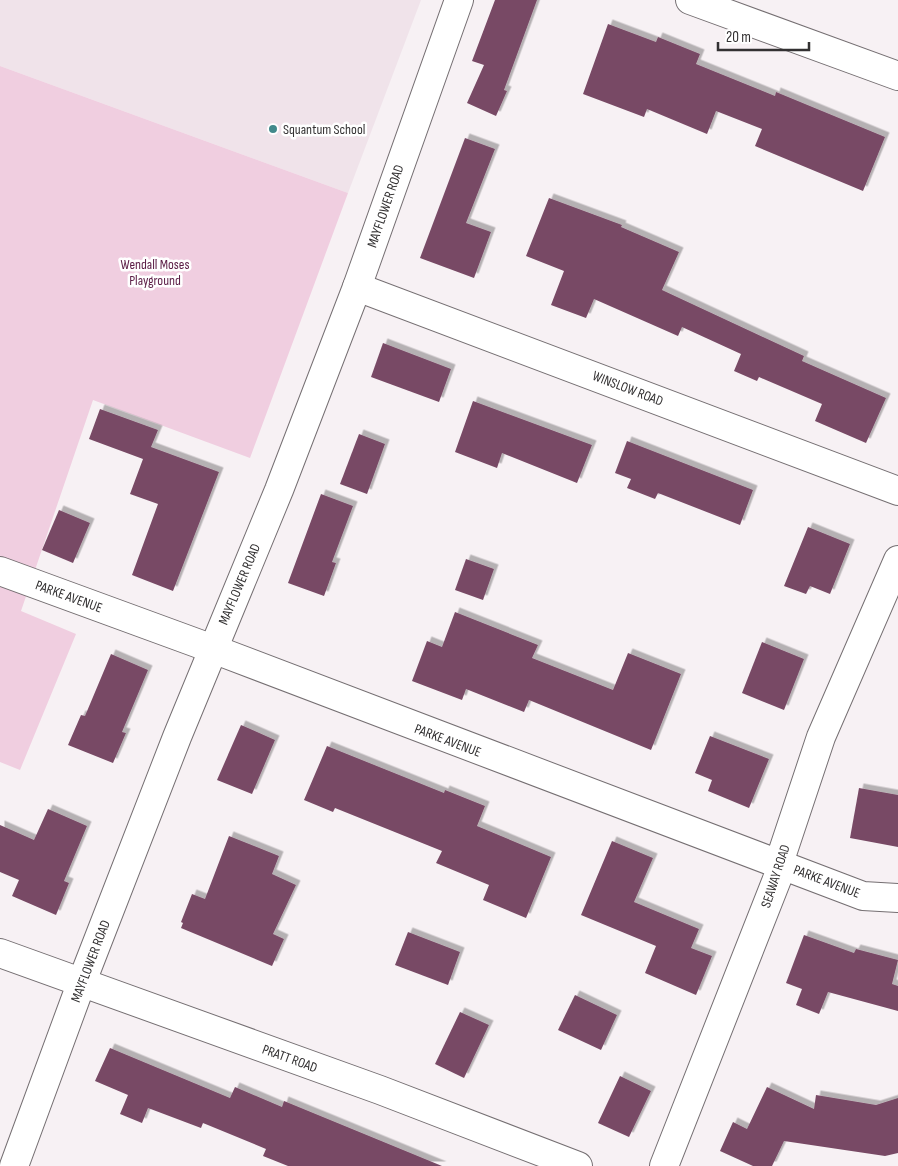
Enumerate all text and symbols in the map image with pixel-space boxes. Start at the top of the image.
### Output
scale bar [718,20,809,52]
text: 20 m [726,28,751,47]
place label: Squantum School [283,121,365,138]
marker: Squantum School [267,123,279,135]
street label: MAYFLOWER ROAD [363,162,408,250]
park label: Wendall Moses Playground [121,256,189,289]
street label: WINSLOW ROAD [590,367,666,410]
street label: MAYFLOWER ROAD [215,541,264,627]
street label: PARKE AVENUE [33,577,105,616]
street label: PARKE AVENUE [412,720,484,761]
street label: SEAWAY ROAD [757,842,794,910]
street label: PARKE AVENUE [791,861,863,902]
street label: MAYFLOWER ROAD [67,918,114,1005]
street label: PRATT ROAD [260,1041,320,1076]

